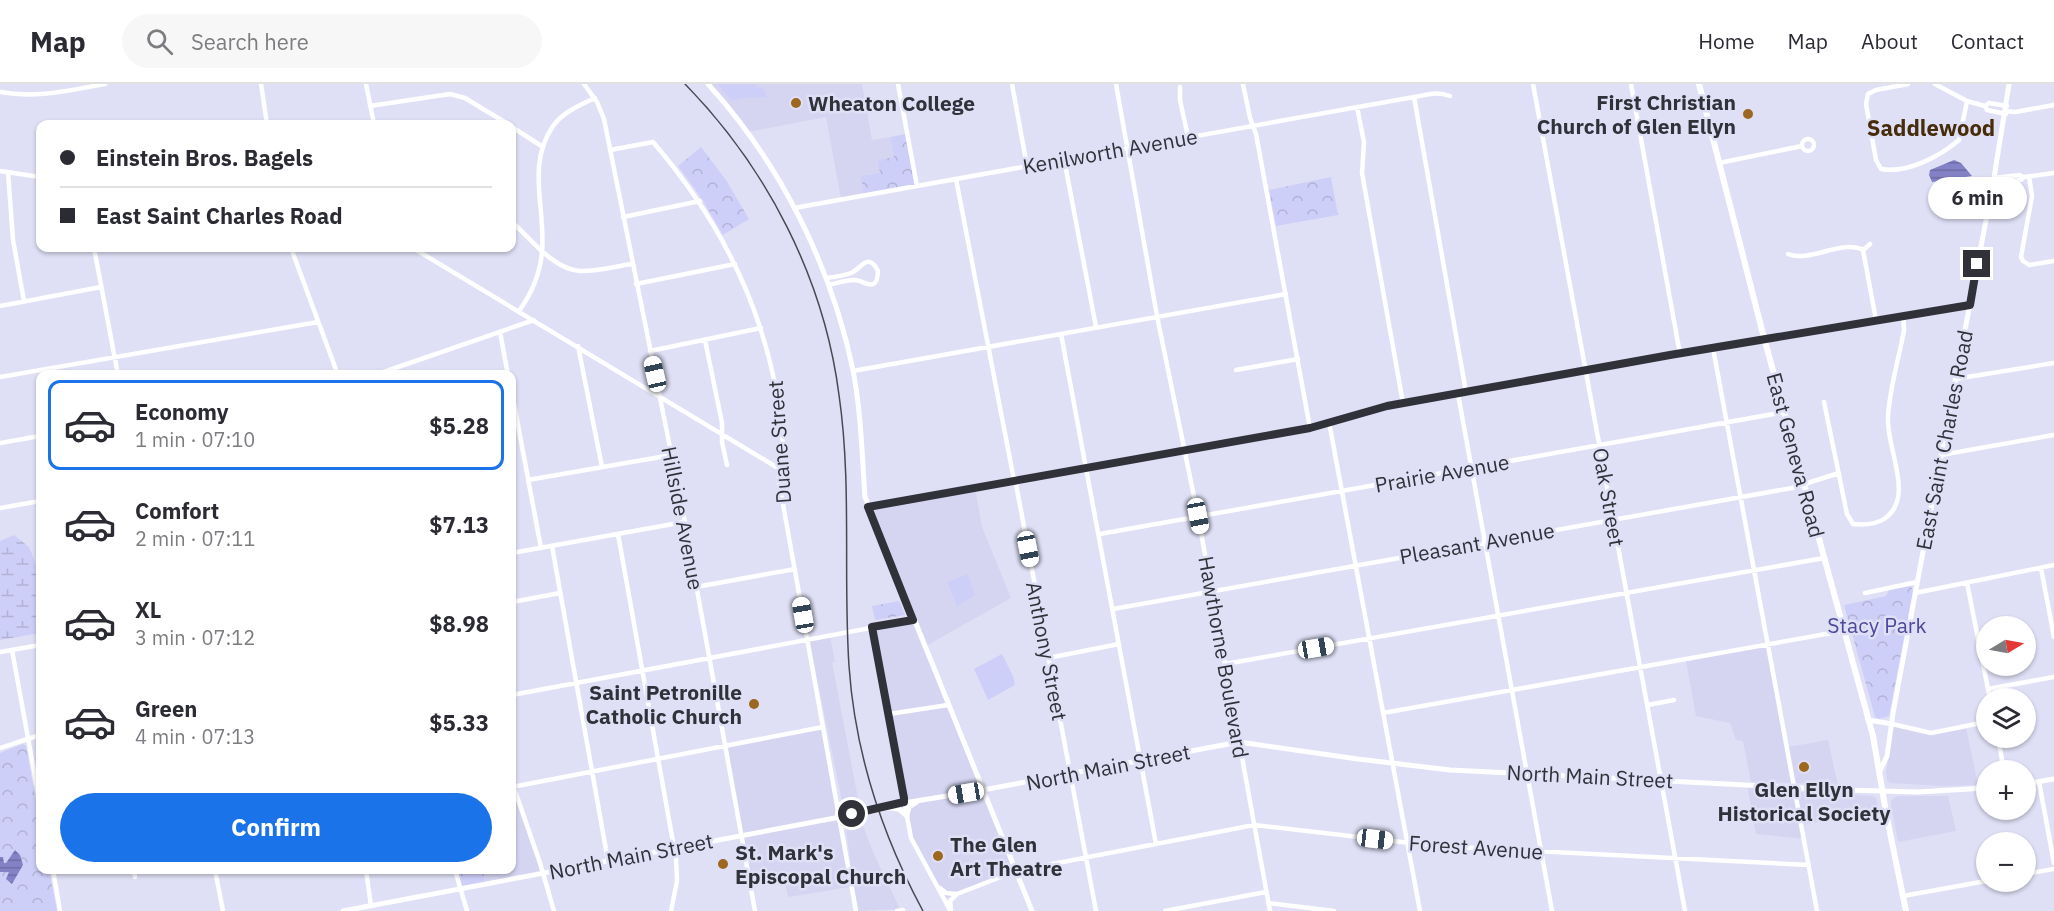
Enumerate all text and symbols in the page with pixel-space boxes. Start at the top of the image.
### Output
search box [122,14,542,68]
text: Map [30,23,86,60]
icon: search [143,25,176,58]
text: Search here [191,27,309,56]
text: Home [1698,27,1755,55]
text: Map [1788,27,1828,55]
text: About [1861,27,1918,55]
text: Contact [1951,27,2024,55]
place label: First Christian Church of Glen Ellyn [1537,88,1736,140]
place label: Wheaton College [808,89,975,117]
marker: Wheaton College [789,96,803,110]
marker: First Christian Church of Glen Ellyn [1741,107,1755,121]
district label: Saddlewood [1867,113,1995,142]
street label: Kenilworth Avenue [1020,122,1200,180]
text: Einstein Bros. Bagels [96,143,313,172]
callout: 6 min [1928,177,2026,219]
text: 6 min [1951,184,2004,211]
text: East Saint Charles Road [96,201,343,230]
route end [1963,250,1990,277]
street label: East Saint Charles Road [1909,328,1979,552]
car [642,354,668,394]
street label: East Geneva Road [1760,369,1832,541]
street label: Duane Street [761,380,797,504]
text: Economy [135,397,229,426]
icon: car [63,398,117,452]
text: $5.28 [429,411,489,440]
text: 1 min · 07:10 [135,426,255,453]
street label: Hillside Avenue [655,444,711,592]
street label: Oak Street [1587,445,1631,549]
street label: Prairie Avenue [1373,447,1511,499]
text: Comfort [135,496,219,525]
icon: car [63,497,117,551]
car [1186,497,1210,535]
text: $7.13 [429,510,489,539]
street label: Pleasant Avenue [1397,516,1557,570]
text: 2 min · 07:11 [135,525,255,552]
car [1016,530,1040,568]
street label: Hawthorne Boulevard [1192,554,1256,760]
street label: Anthony Street [1020,579,1074,723]
text: XL [135,595,161,624]
icon: car [63,596,117,650]
car [791,596,815,634]
text: $8.98 [429,609,489,638]
park label: Stacy Park [1827,611,1927,639]
north arrow [1976,616,2036,676]
map controls [1976,616,2036,892]
text: 3 min · 07:12 [135,624,255,651]
car [1297,636,1335,660]
place label: Saint Petronille Catholic Church [585,678,742,730]
button: layers [1976,688,2036,748]
text: Green [135,694,197,723]
icon: car [63,695,117,749]
marker: Saint Petronille Catholic Church [747,697,761,711]
text: $5.33 [429,708,489,737]
text: 4 min · 07:13 [135,723,255,750]
street label: North Main Street [1024,737,1192,797]
street label: North Main Street [1506,758,1674,794]
marker: Glen Ellyn Historical Society [1797,760,1811,774]
button: + [1976,760,2036,820]
place label: Glen Ellyn Historical Society [1718,775,1891,827]
car [947,781,985,805]
button: Confirm [60,793,492,862]
route start [838,800,865,827]
street label: North Main Street [547,826,715,886]
car [1356,828,1394,850]
street label: Forest Avenue [1408,828,1544,866]
place label: The Glen Art Theatre [950,830,1063,882]
button: − [1976,832,2036,892]
place label: St. Mark's Episcopal Church [735,838,906,890]
marker: The Glen Art Theatre [931,849,945,863]
marker: St. Mark's Episcopal Church [716,857,730,871]

